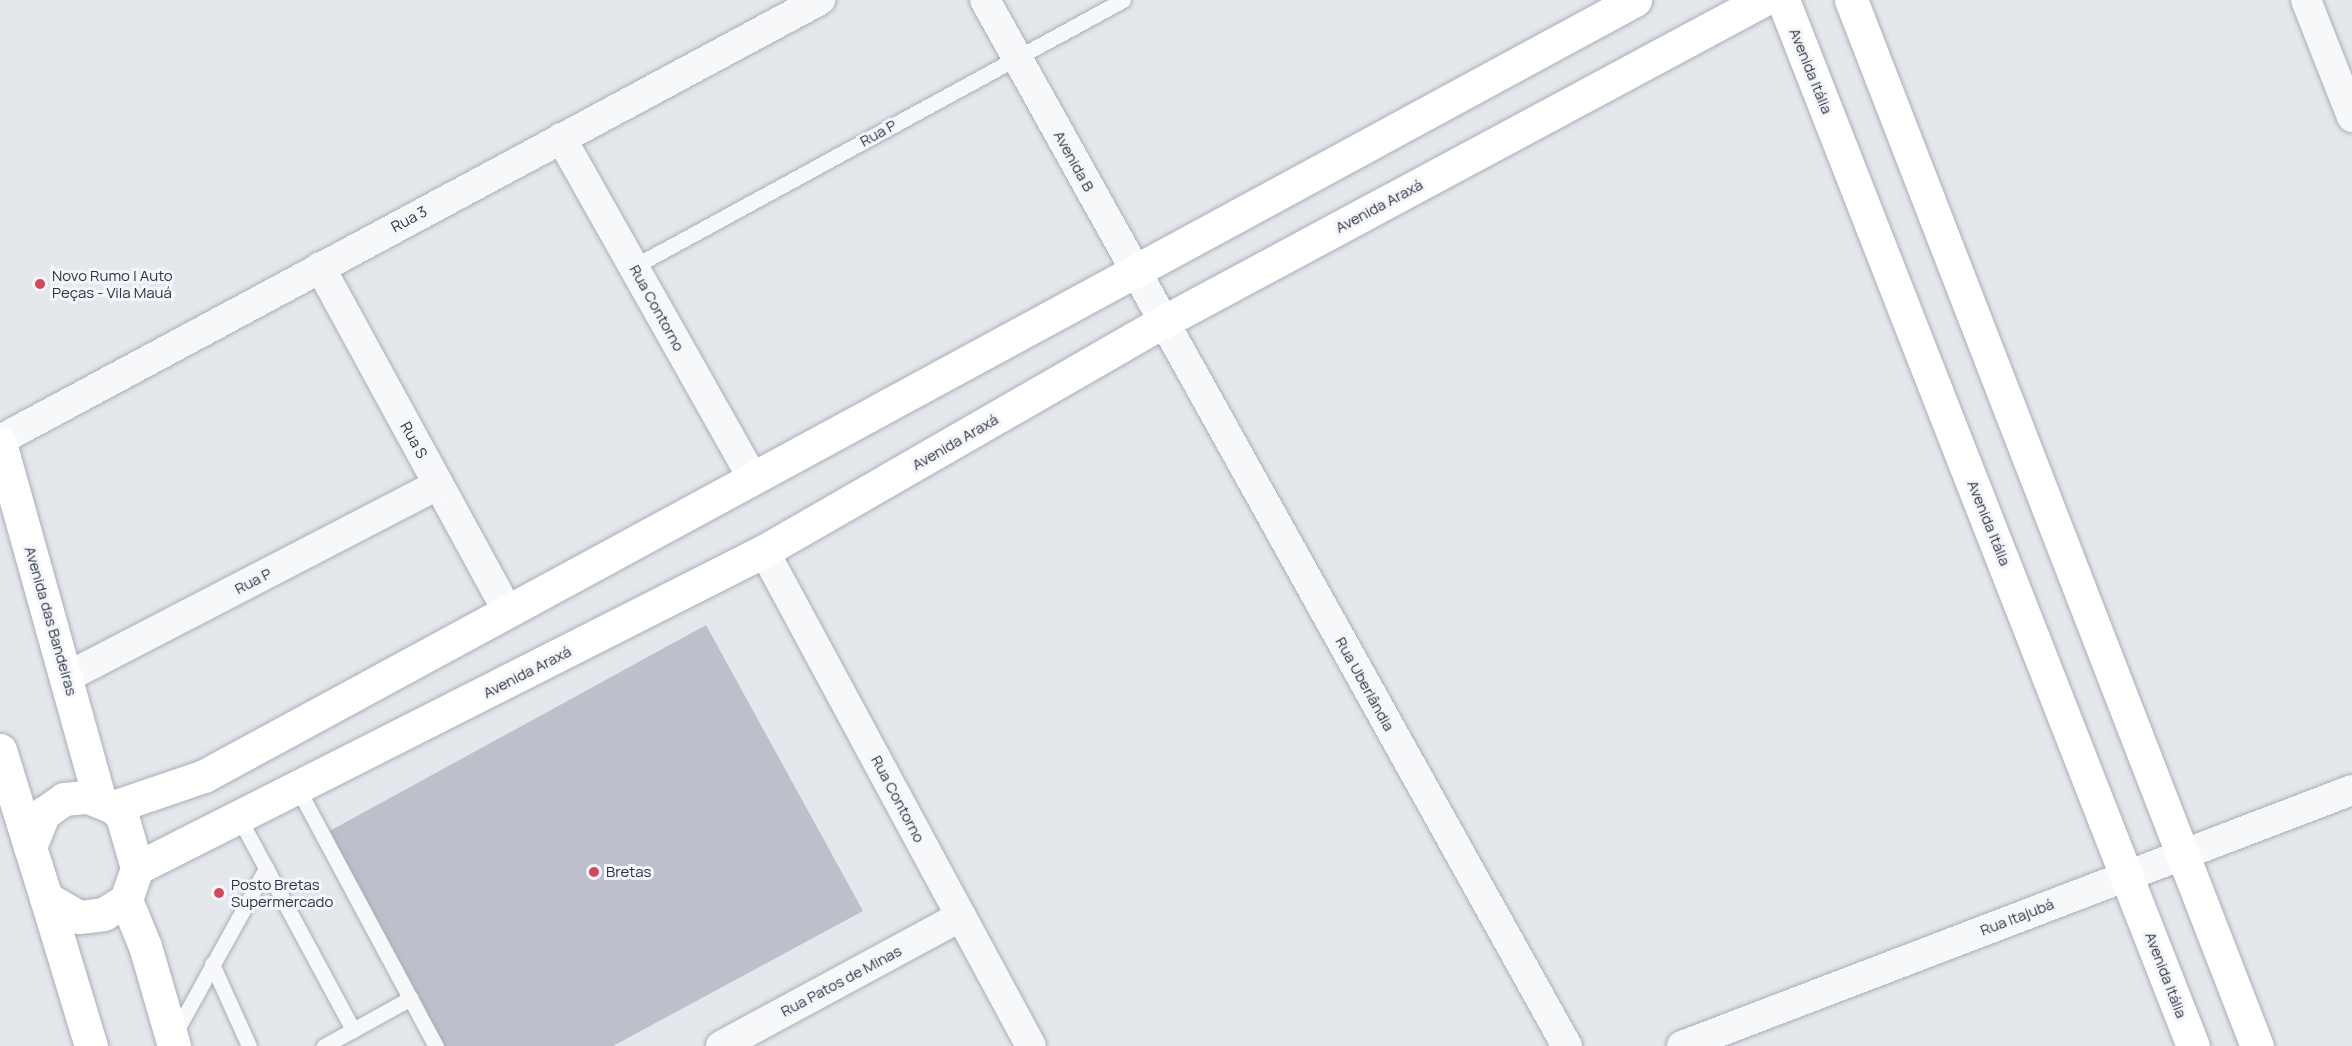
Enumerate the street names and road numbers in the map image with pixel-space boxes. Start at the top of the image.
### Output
street label: Avenida Itália [1786,26,1836,116]
street label: Rua P [857,116,899,150]
street label: Avenida B [1050,128,1098,194]
street label: Avenida Araxá [1332,175,1426,237]
street label: Rua 3 [388,202,430,236]
street label: Rua Contorno [626,262,688,354]
street label: Avenida Araxá [909,410,1001,474]
street label: Rua S [397,419,431,461]
street label: Avenida Itália [1964,478,2014,568]
street label: Avenida das Bandeiras [21,544,81,698]
street label: Rua P [232,564,274,598]
street label: Rua Uberlândia [1332,634,1398,734]
street label: Avenida Araxá [480,642,574,702]
street label: Rua Contorno [868,752,928,846]
street label: Rua Itajubá [1978,895,2056,939]
street label: Avenida Itália [2141,929,2191,1021]
street label: Rua Patos de Minas [778,942,904,1020]

